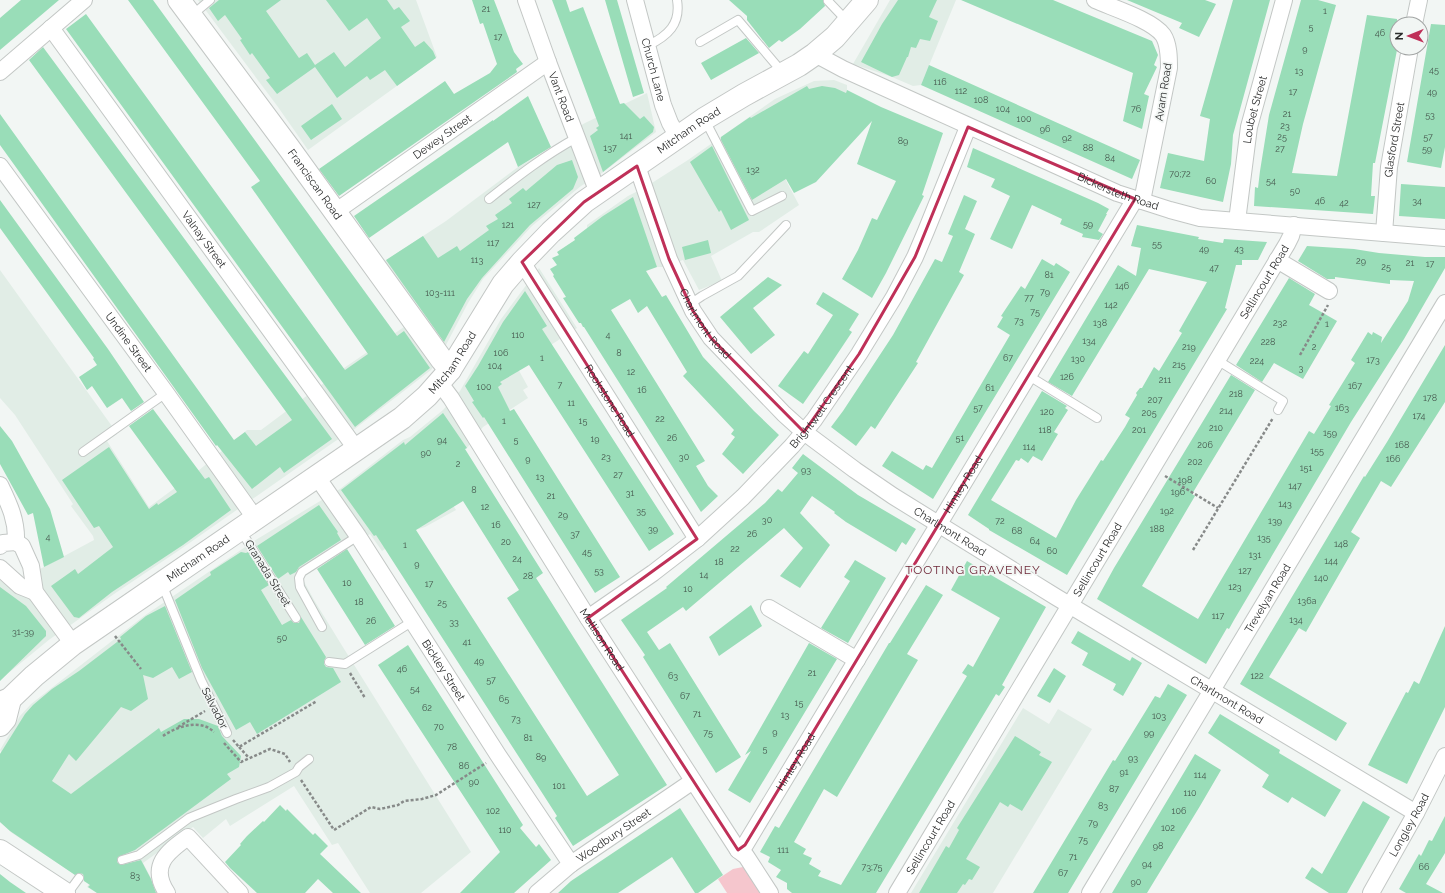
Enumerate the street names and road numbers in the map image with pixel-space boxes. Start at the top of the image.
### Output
street label: Church Lane [638,37,668,103]
street label: Avarn Road [1153,62,1174,122]
street label: Vant Road [545,70,576,124]
street label: Loubet Street [1241,74,1270,144]
street label: Glasford Street [1382,101,1407,178]
street label: Mitcham Road [655,105,723,156]
street label: Dewey Street [411,112,474,162]
street label: Franciscan Road [285,147,345,222]
street label: Bickersteth Road [1075,170,1161,213]
street label: Valnay Street [179,209,229,271]
street label: Sellincourt Road [1238,243,1292,321]
street label: Charlmont Road [677,287,734,362]
street label: Undine Street [102,310,154,375]
street label: Mitcham Road [426,329,479,397]
street label: Rookstone Road [581,362,637,440]
street label: Brightwell Crescent [787,363,857,451]
street label: Himley Road [941,453,986,516]
street label: Charlmont Road [911,504,988,559]
street label: Sellincourt Road [1071,520,1125,599]
street label: Mitcham Road [164,532,232,585]
street label: Granada Street [242,537,293,609]
street label: Trevelyan Road [1242,562,1294,635]
street label: Mellison Road [577,606,627,674]
street label: Bickley Street [419,637,468,704]
street label: Charlmont Road [1188,673,1266,727]
street label: Salvador [199,685,230,731]
street label: Himley Road [773,731,818,793]
street label: Longley Road [1387,791,1432,859]
street label: Sellincourt Road [904,798,958,877]
street label: Woodbury Street [574,806,654,865]

